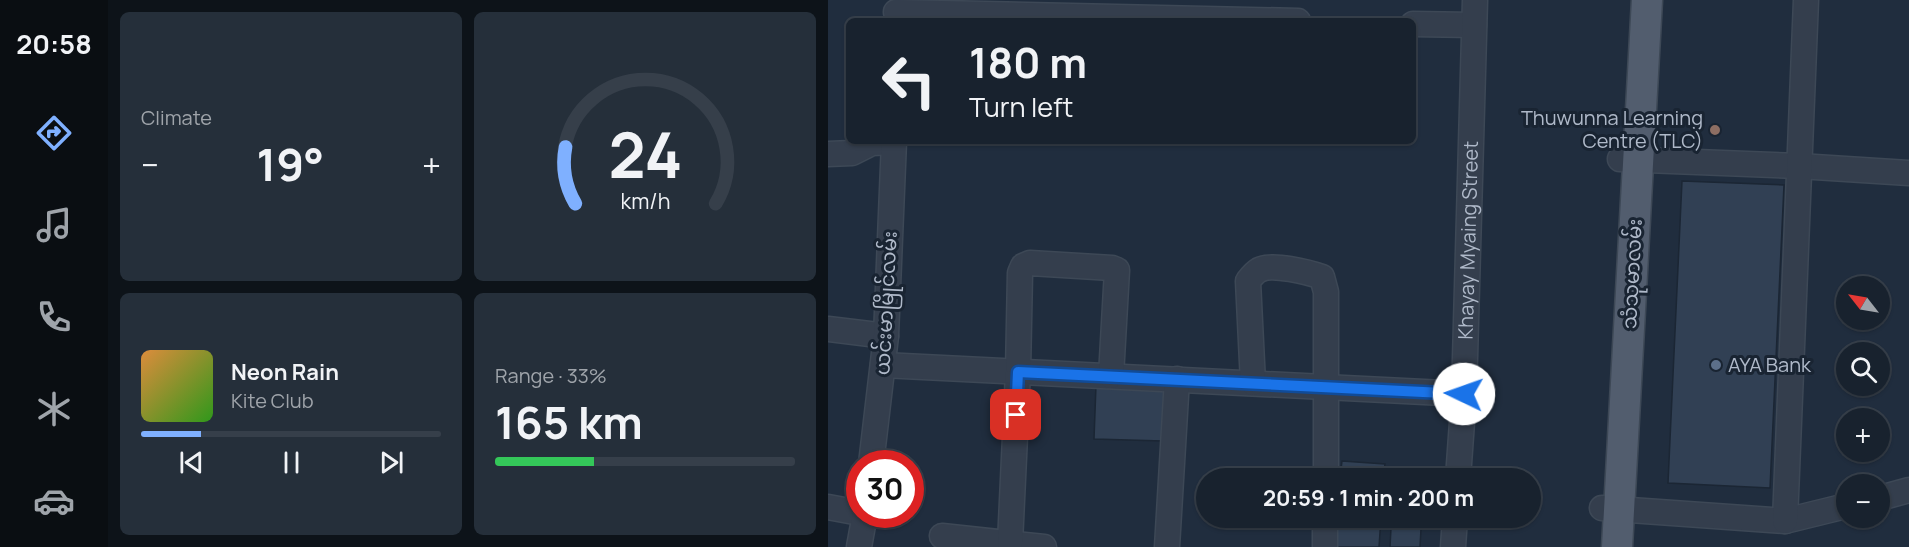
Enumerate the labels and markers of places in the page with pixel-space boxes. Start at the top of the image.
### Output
place label: Thuwunna Learning Centre (TLC) [1521,104,1703,154]
marker: Thuwunna Learning Centre (TLC) [1708,123,1722,137]
place label: AYA Bank [1728,351,1812,378]
marker: AYA Bank [1709,358,1723,372]
pin [990,389,1041,440]

